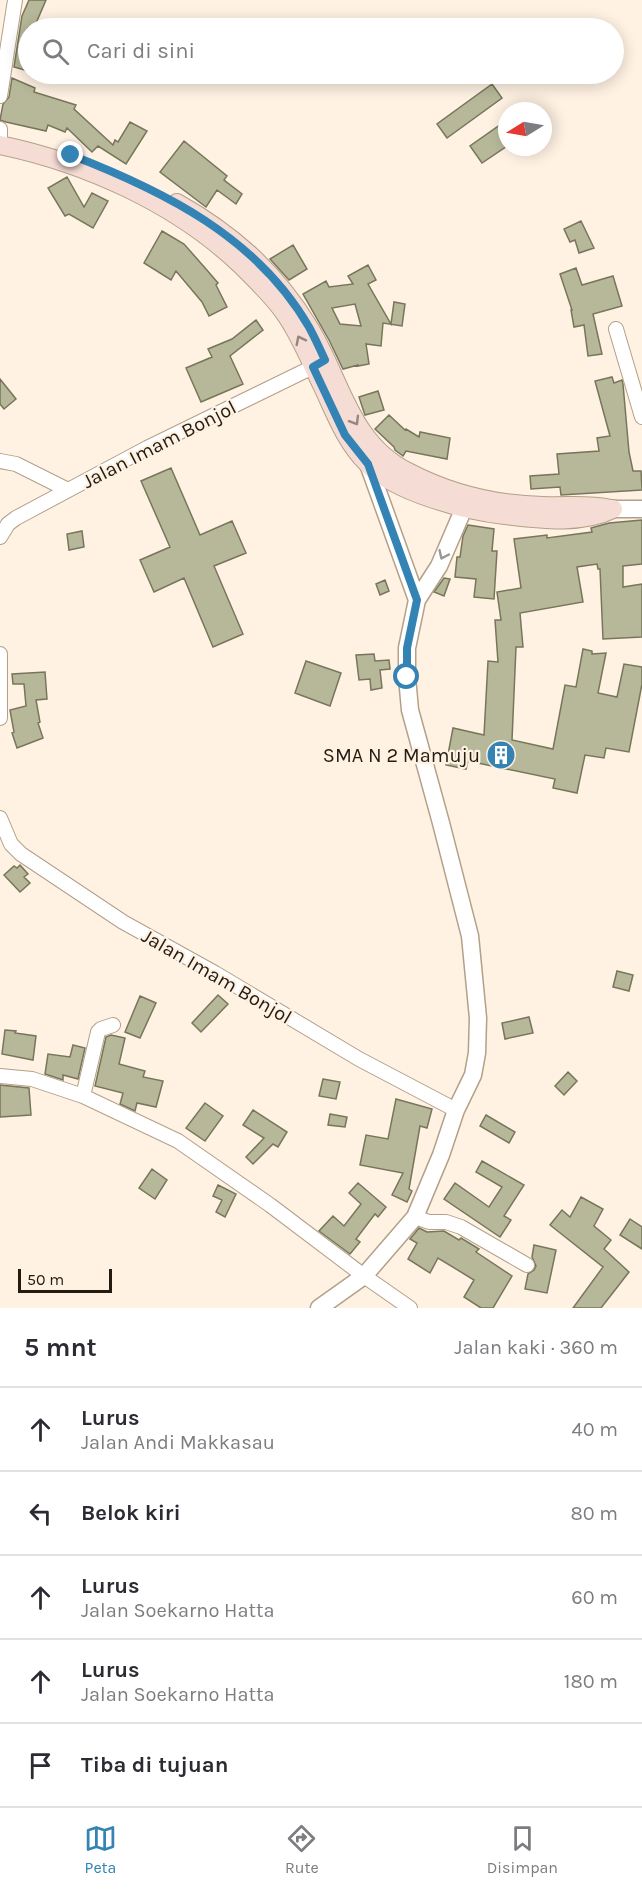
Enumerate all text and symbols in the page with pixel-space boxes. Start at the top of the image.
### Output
search box [18,18,624,84]
icon: search [39,35,72,68]
text: Cari di sini [87,38,195,64]
north arrow [498,102,552,156]
route end [57,141,83,167]
one-way arrow [296,335,307,346]
street label: Jalan Imam Bonjol [78,396,240,493]
one-way arrow [348,415,360,425]
one-way arrow [439,549,451,560]
route start [393,663,419,689]
building icon: SMA N 2 Mamuju [485,739,517,771]
place label: SMA N 2 Mamuju [323,744,480,767]
street label: Jalan Imam Bonjol [138,924,296,1029]
scale bar [18,1266,112,1294]
text: 50 m [27,1270,64,1289]
text: 5 mnt [24,1332,97,1363]
text: Jalan kaki · 360 m [454,1336,618,1359]
text: Lurus [81,1405,140,1431]
icon: ahead [24,1413,57,1446]
text: 40 m [572,1418,618,1441]
text: Jalan Andi Makkasau [81,1431,275,1454]
icon: left [24,1497,57,1530]
text: Belok kiri [81,1500,181,1526]
text: 80 m [570,1502,618,1525]
text: Lurus [81,1573,140,1599]
icon: ahead [24,1581,57,1614]
text: 60 m [571,1586,618,1609]
text: Jalan Soekarno Hatta [81,1599,275,1622]
text: Lurus [81,1657,140,1683]
icon: ahead [24,1665,57,1698]
text: 180 m [564,1670,618,1693]
text: Jalan Soekarno Hatta [81,1683,275,1706]
icon: arrive [24,1749,57,1782]
text: Tiba di tujuan [81,1752,228,1778]
tab: Peta [84,1822,117,1877]
tab: Rute [285,1822,319,1877]
tab: Disimpan [487,1822,558,1877]

